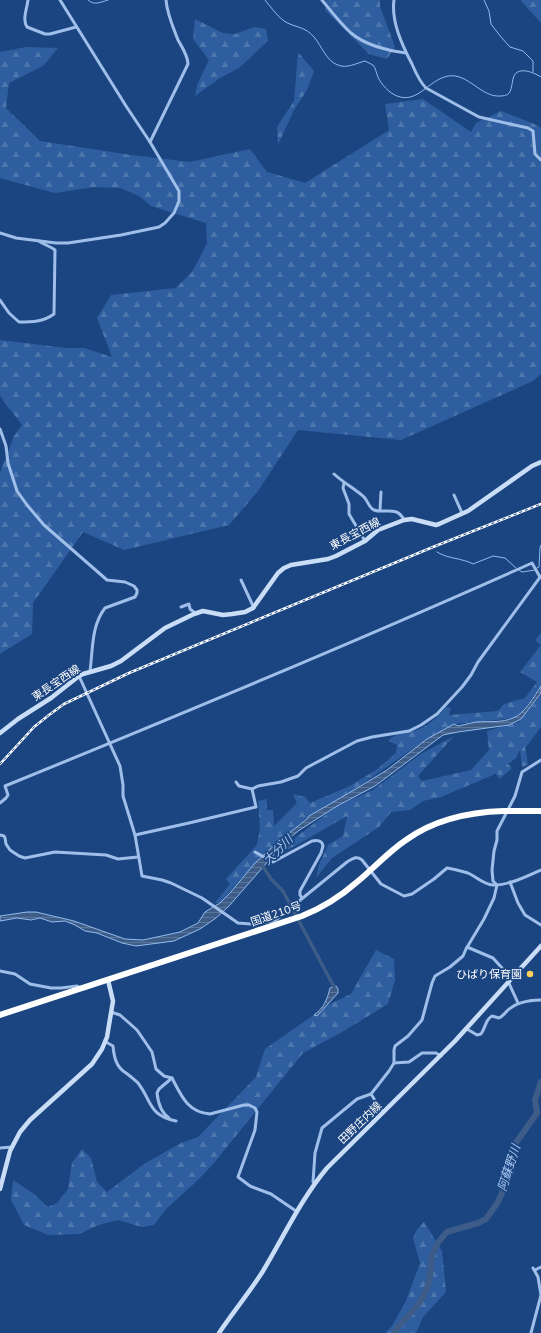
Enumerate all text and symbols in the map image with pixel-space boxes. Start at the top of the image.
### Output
street label: 東長宝西線 [327,514,383,554]
street label: 東長宝西線 [29,661,83,705]
water label: 大分川 [259,830,298,868]
street label: 国道210号 [249,898,303,930]
place label: ひばり保育園 [456,967,522,982]
marker: ひばり保育園 [525,969,535,979]
street label: 田野庄内線 [335,1099,385,1147]
water label: 阿蘇野川 [494,1141,525,1193]

